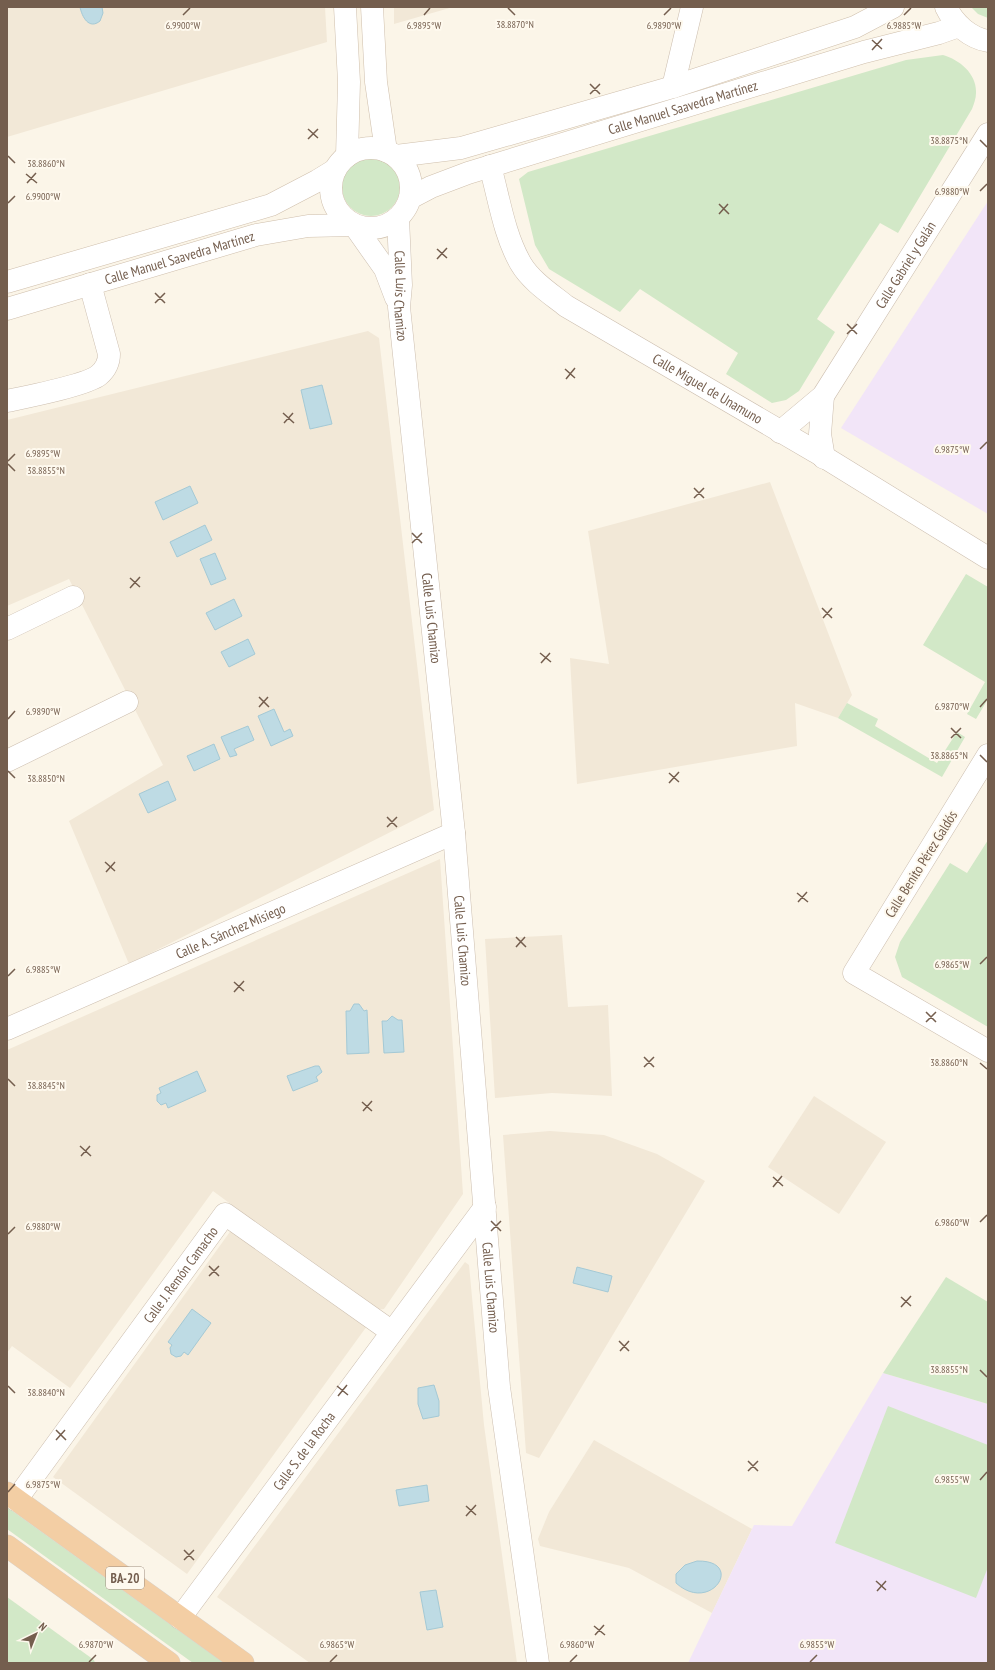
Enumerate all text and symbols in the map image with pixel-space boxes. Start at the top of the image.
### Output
text: 38.8870°N [496,18,534,31]
text: 6.9900°W [166,19,200,32]
text: 6.9895°W [407,19,441,32]
text: 6.9890°W [647,19,681,32]
text: 6.9885°W [887,19,921,32]
street label: Calle Manuel Saavedra Martínez [606,76,760,139]
text: 38.8875°N [930,134,968,147]
text: 38.8860°N [27,157,65,170]
text: 6.9880°W [935,185,969,198]
text: 6.9900°W [26,190,60,203]
street label: Calle Gabriel y Galán [871,218,940,312]
street label: Calle Manuel Saavedra Martínez [103,227,257,288]
street label: Calle Luis Chamizo [390,250,412,342]
street label: Calle Miguel de Unamuno [649,349,766,428]
text: 6.9875°W [935,443,969,456]
text: 6.9895°W [26,447,60,460]
text: 38.8855°N [27,464,65,477]
street label: Calle Luis Chamizo [418,572,445,664]
text: 6.9870°W [935,700,969,713]
text: 6.9890°W [26,705,60,718]
text: 38.8865°N [930,749,968,762]
text: 38.8850°N [27,772,65,785]
street label: Calle Benito Pérez Galdós [881,807,961,921]
street label: Calle Luis Chamizo [450,895,475,987]
street label: Calle A. Sánchez Misiego [173,899,288,963]
text: 6.9865°W [935,958,969,971]
text: 6.9885°W [26,963,60,976]
text: 38.8860°N [930,1056,968,1069]
text: 38.8845°N [27,1079,65,1092]
text: 6.9860°W [935,1216,969,1229]
text: 6.9880°W [26,1220,60,1233]
street label: Calle J. Remón Camacho [139,1223,222,1327]
street label: Calle Luis Chamizo [478,1241,504,1334]
text: 38.8855°N [930,1363,968,1376]
text: 38.8840°N [27,1386,65,1399]
street label: Calle S. de la Rocha [269,1408,339,1494]
text: 6.9855°W [935,1473,969,1486]
text: 6.9875°W [26,1478,60,1491]
road number: BA-20 [106,1567,144,1589]
north arrow [16,1614,56,1654]
text: N [36,1620,50,1634]
text: 6.9870°W [79,1638,113,1651]
text: 6.9865°W [320,1638,354,1651]
text: 6.9860°W [560,1638,594,1651]
text: 6.9855°W [800,1638,834,1651]

